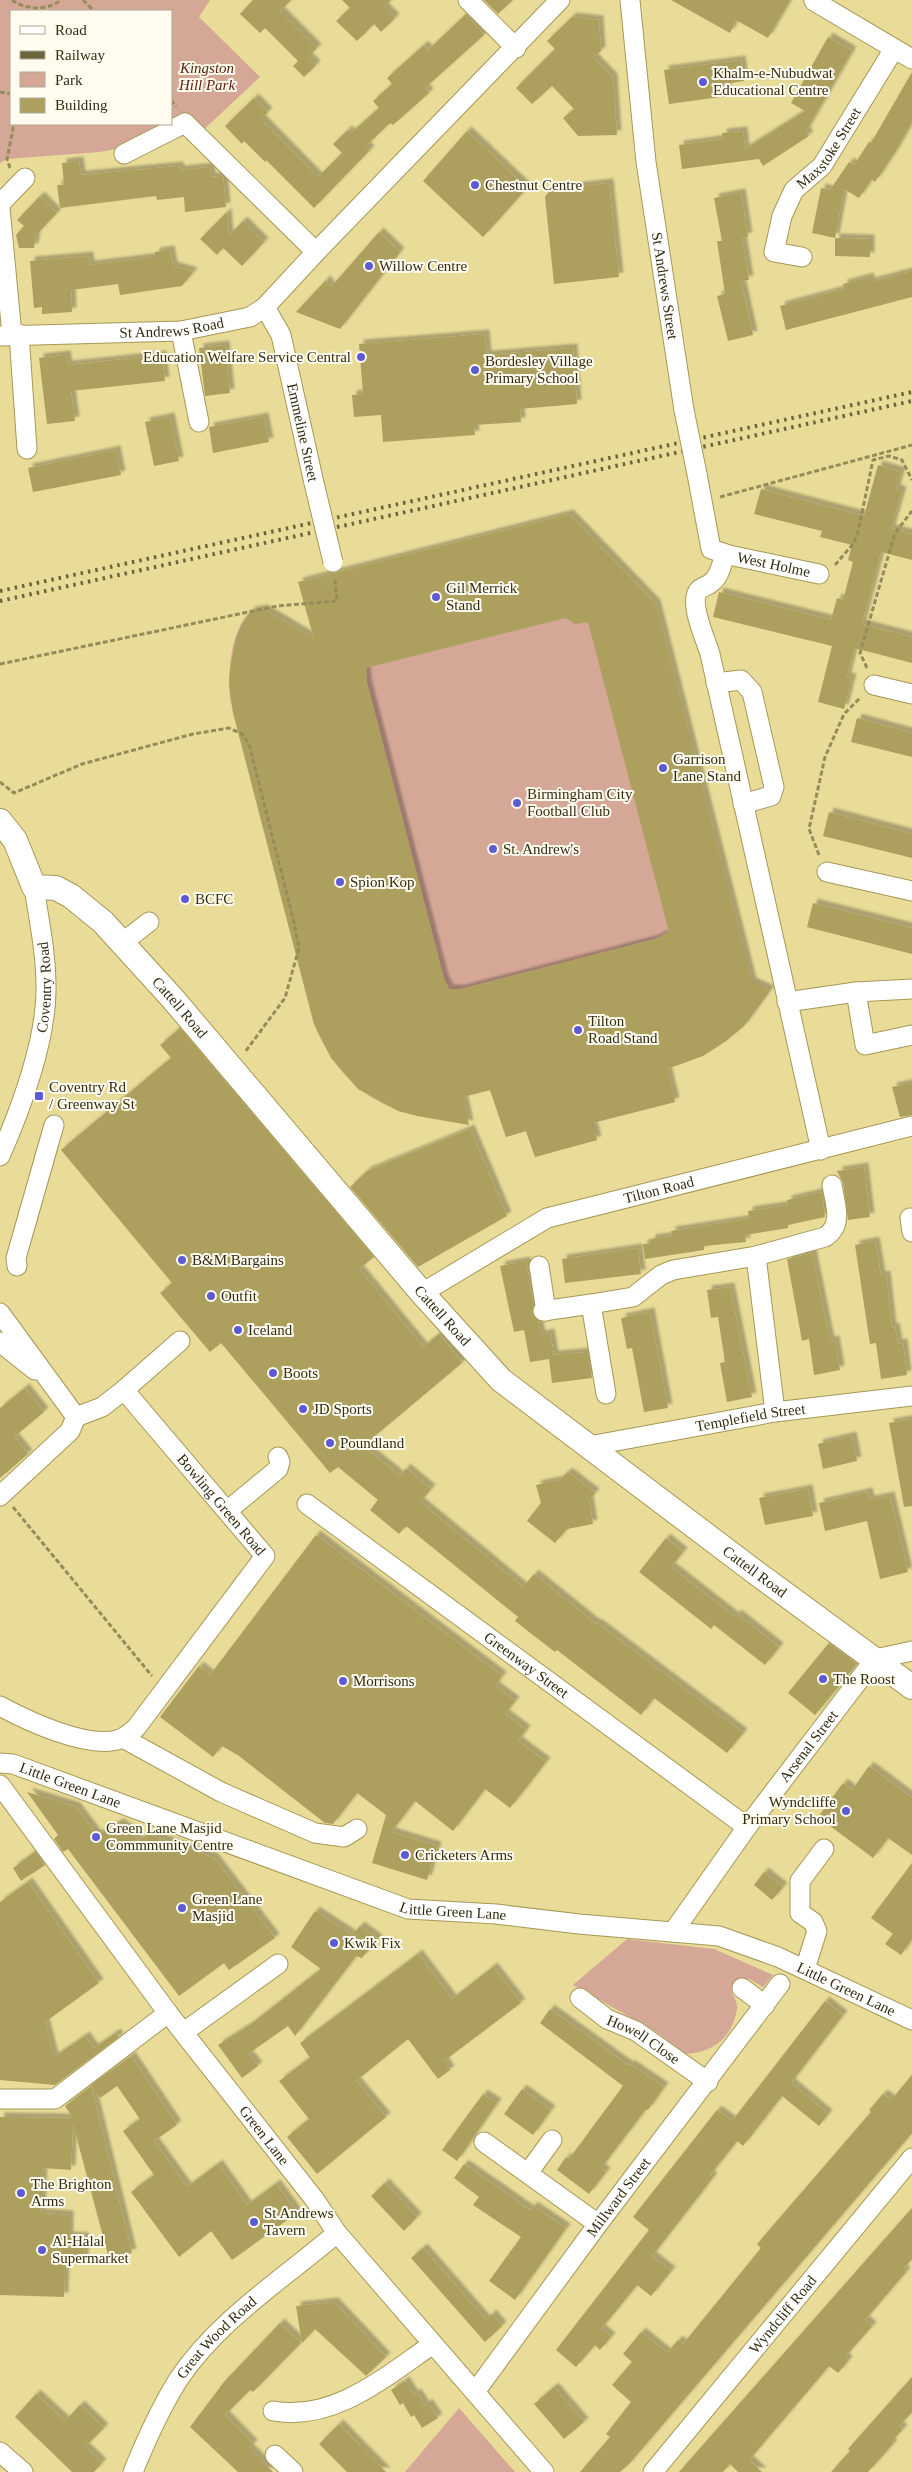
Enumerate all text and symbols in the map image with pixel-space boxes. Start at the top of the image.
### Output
legend [10,10,172,125]
text: Road [55,22,87,38]
text: Railway [55,47,105,63]
park label: Kingston Hill Park [178,60,235,93]
place label: Khalm-e-Nubudwat Educational Centre [713,65,834,98]
text: Park [55,72,83,88]
marker: Khalm-e-Nubudwat Educational Centre [697,76,709,88]
text: Building [55,97,108,113]
street label: Maxstoke Street [793,104,864,192]
place label: Chestnut Centre [485,177,582,193]
marker: Chestnut Centre [469,179,481,191]
street label: St Andrews Street [649,231,681,341]
place label: Willow Centre [379,258,467,274]
marker: Willow Centre [363,260,375,272]
street label: St Andrews Road [119,314,226,341]
place label: Education Welfare Service Central [143,349,351,365]
marker: Education Welfare Service Central [355,351,367,363]
place label: Bordesley Village Primary School [485,353,593,386]
marker: Bordesley Village Primary School [469,364,481,376]
street label: Emmeline Street [284,382,322,484]
street label: West Holme [736,549,812,580]
place label: Gil Merrick Stand [446,580,518,613]
marker: Gil Merrick Stand [430,591,442,603]
place label: Garrison Lane Stand [673,751,741,784]
marker: Garrison Lane Stand [657,762,669,774]
place label: Birmingham City Football Club [527,786,633,819]
marker: Birmingham City Football Club [511,797,523,809]
place label: St. Andrew's [503,841,579,857]
marker: St. Andrew's [487,843,499,855]
place label: Spion Kop [350,874,415,890]
marker: Spion Kop [334,876,346,888]
place label: BCFC [195,891,233,907]
marker: BCFC [179,893,191,905]
street label: Coventry Road [34,940,54,1034]
street label: Cattell Road [149,974,211,1042]
place label: Tilton Road Stand [588,1013,658,1046]
marker: Tilton Road Stand [572,1024,584,1036]
place label: Coventry Rd / Greenway St [49,1079,136,1112]
marker: Coventry Rd / Greenway St [33,1090,45,1102]
street label: Tilton Road [622,1173,696,1206]
place label: B&M Bargains [192,1252,284,1268]
marker: B&M Bargains [176,1254,188,1266]
street label: Cattell Road [411,1282,474,1349]
place label: Outfit [221,1288,258,1304]
marker: Outfit [205,1290,217,1302]
place label: Iceland [248,1322,293,1338]
marker: Iceland [232,1324,244,1336]
place label: Boots [283,1365,318,1381]
marker: Boots [267,1367,279,1379]
street label: Templefield Street [694,1400,807,1434]
place label: JD Sports [313,1401,372,1417]
marker: JD Sports [297,1403,309,1415]
place label: Poundland [340,1435,405,1451]
marker: Poundland [324,1437,336,1449]
street label: Bowling Green Road [174,1451,269,1559]
street label: Cattell Road [720,1543,790,1601]
street label: Greenway Street [481,1629,572,1702]
place label: The Roost [833,1671,896,1687]
place label: Morrisons [353,1673,415,1689]
marker: The Roost [817,1673,829,1685]
marker: Morrisons [337,1675,349,1687]
street label: Arsenal Street [776,1707,841,1785]
street label: Little Green Lane [17,1759,123,1811]
place label: Wyndcliffe Primary School [742,1794,836,1827]
marker: Wyndcliffe Primary School [840,1805,852,1817]
place label: Green Lane Masjid Commmunity Centre [106,1820,233,1853]
marker: Green Lane Masjid Commmunity Centre [90,1831,102,1843]
place label: Cricketers Arms [415,1847,513,1863]
marker: Cricketers Arms [399,1849,411,1861]
place label: Green Lane Masjid [192,1891,263,1924]
street label: Little Green Lane [398,1899,508,1923]
marker: Green Lane Masjid [176,1902,188,1914]
place label: Kwik Fix [344,1935,402,1951]
marker: Kwik Fix [328,1937,340,1949]
street label: Little Green Lane [794,1959,898,2019]
street label: Howell Close [605,2012,683,2067]
street label: Green Lane [236,2103,293,2168]
street label: Millward Street [584,2154,654,2240]
place label: The Brighton Arms [31,2176,112,2209]
marker: The Brighton Arms [15,2187,27,2199]
place label: St Andrews Tavern [264,2205,334,2238]
marker: St Andrews Tavern [248,2216,260,2228]
place label: Al-Halal Supermarket [52,2233,129,2266]
marker: Al-Halal Supermarket [36,2244,48,2256]
street label: Wyndcliff Road [746,2272,820,2357]
street label: Great Wood Road [173,2293,260,2382]

